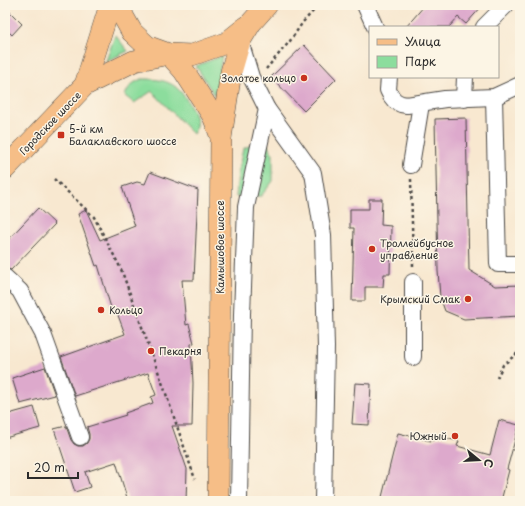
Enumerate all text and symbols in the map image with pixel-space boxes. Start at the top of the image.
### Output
legend [369,26,499,78]
text: Улица [405,32,441,50]
text: Парк [405,52,437,70]
place label: Золотое кольцо [221,70,296,85]
marker: Золотое кольцо [299,73,309,83]
street label: Городское шоссе [15,88,84,158]
place label: 5-й км Балаклавского шоссе [69,121,177,148]
marker: 5-й км Балаклавского шоссе [56,130,66,140]
street label: Камышовое шоссе [212,200,227,294]
place label: Троллейбусное управление [380,235,454,263]
marker: Троллейбусное управление [367,244,377,254]
place label: Крымский Смак [380,291,460,306]
marker: Крымский Смак [463,294,473,304]
place label: Кольцо [109,302,143,317]
marker: Кольцо [96,305,106,315]
place label: Пекарня [159,343,202,358]
marker: Пекарня [146,346,156,356]
place label: Южный [410,428,447,443]
marker: Южный [450,431,460,441]
north arrow [459,440,499,480]
scale bar [28,454,78,480]
text: С [480,457,498,470]
text: 20 m [34,458,65,476]

